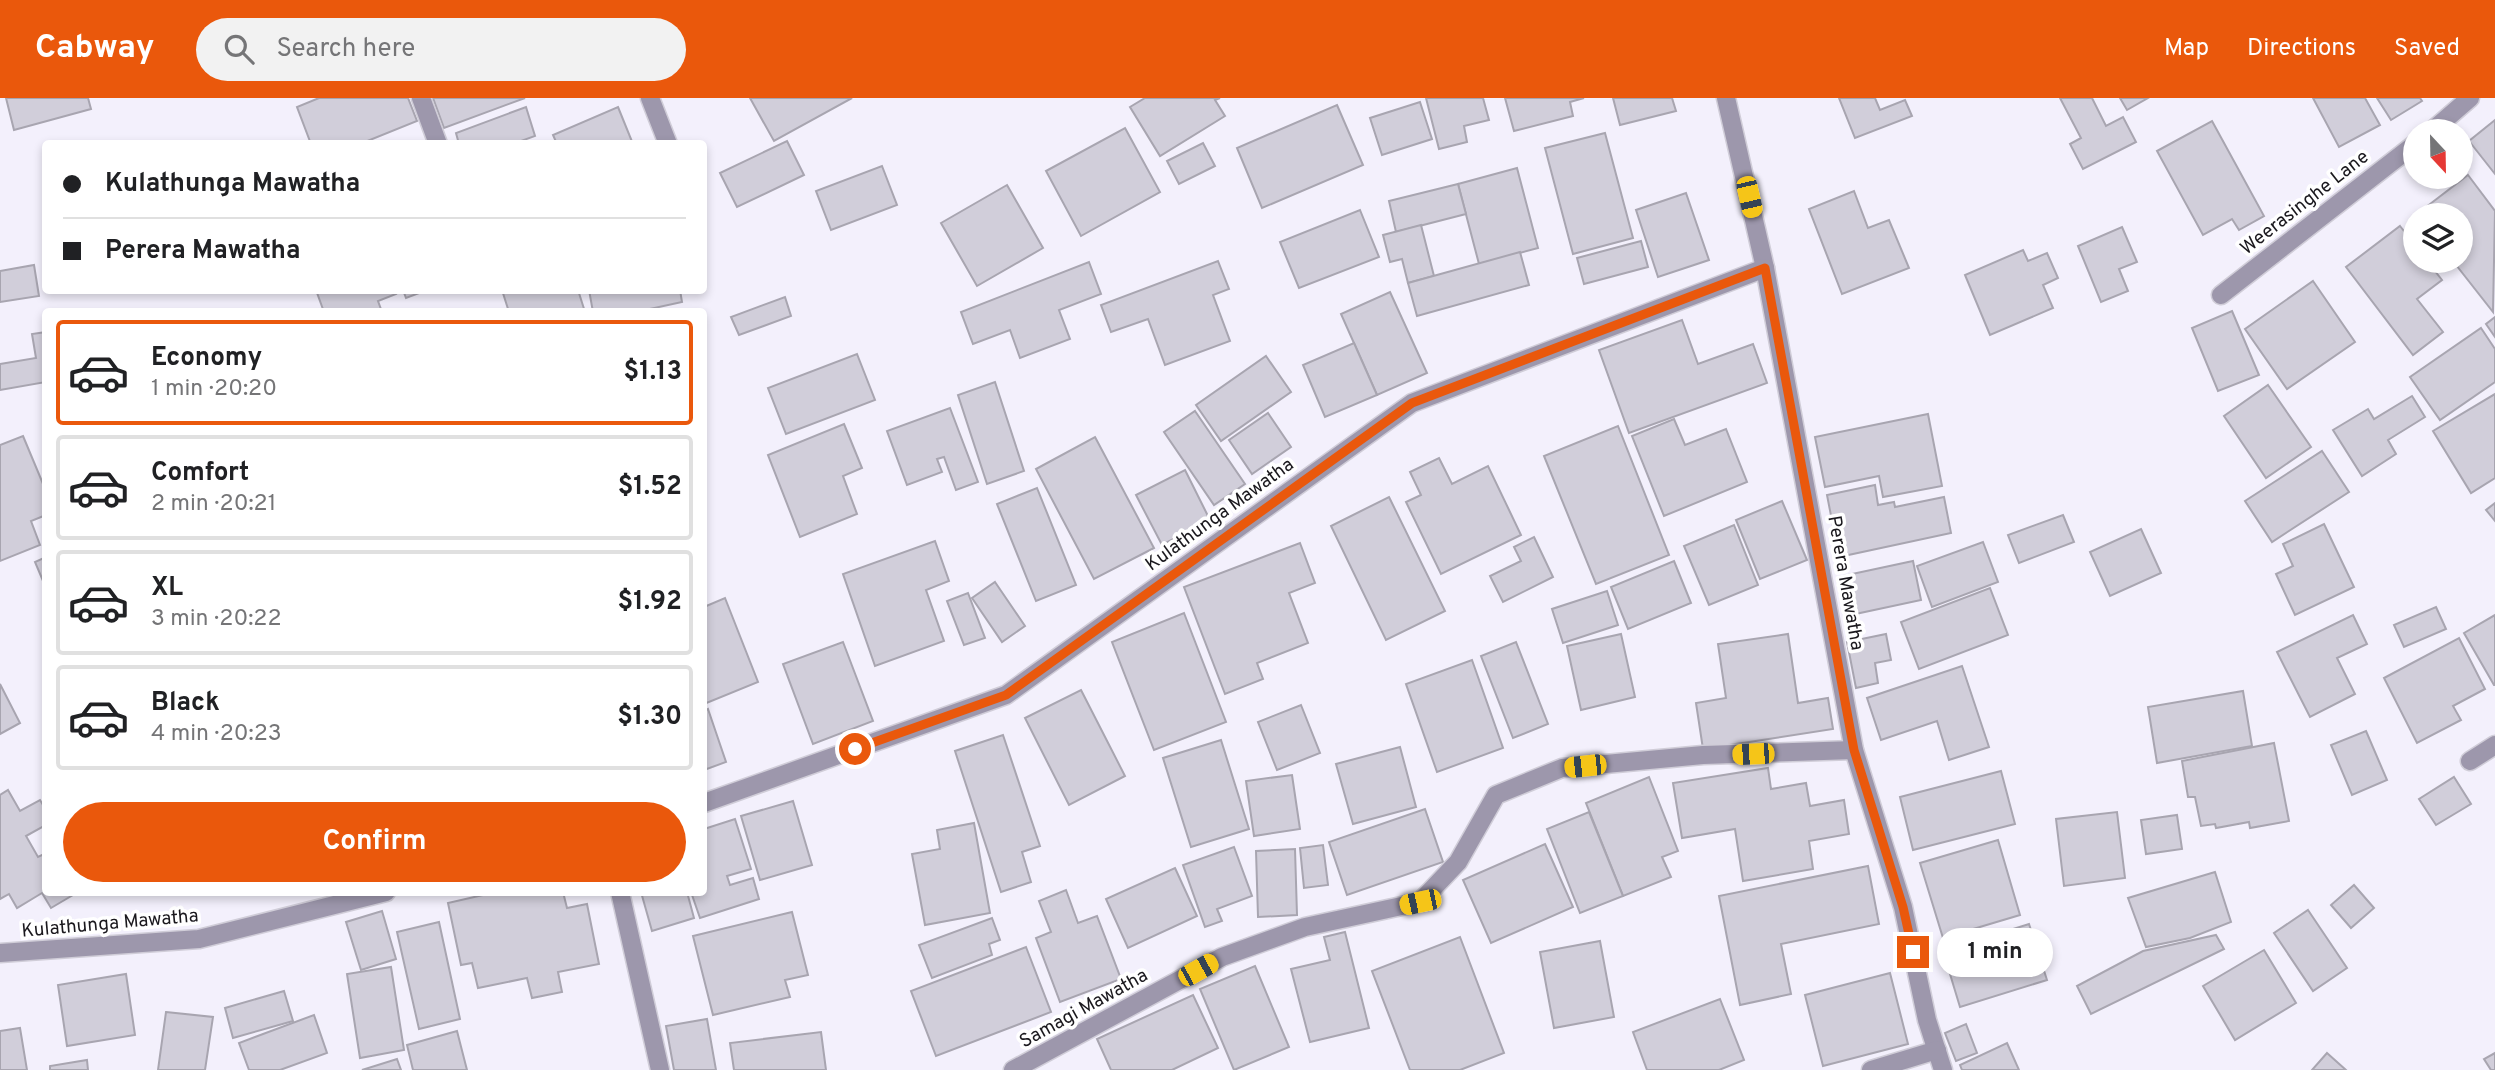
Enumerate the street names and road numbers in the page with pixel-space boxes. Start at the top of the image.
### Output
street label: Weerasinghe Lane [2236,145,2374,261]
street label: Kulathunga Mawatha [1141,453,1299,577]
street label: Perera Mawatha [1821,514,1869,652]
street label: Kulathunga Mawatha [20,904,200,944]
street label: Samagi Mawatha [1016,964,1152,1054]

